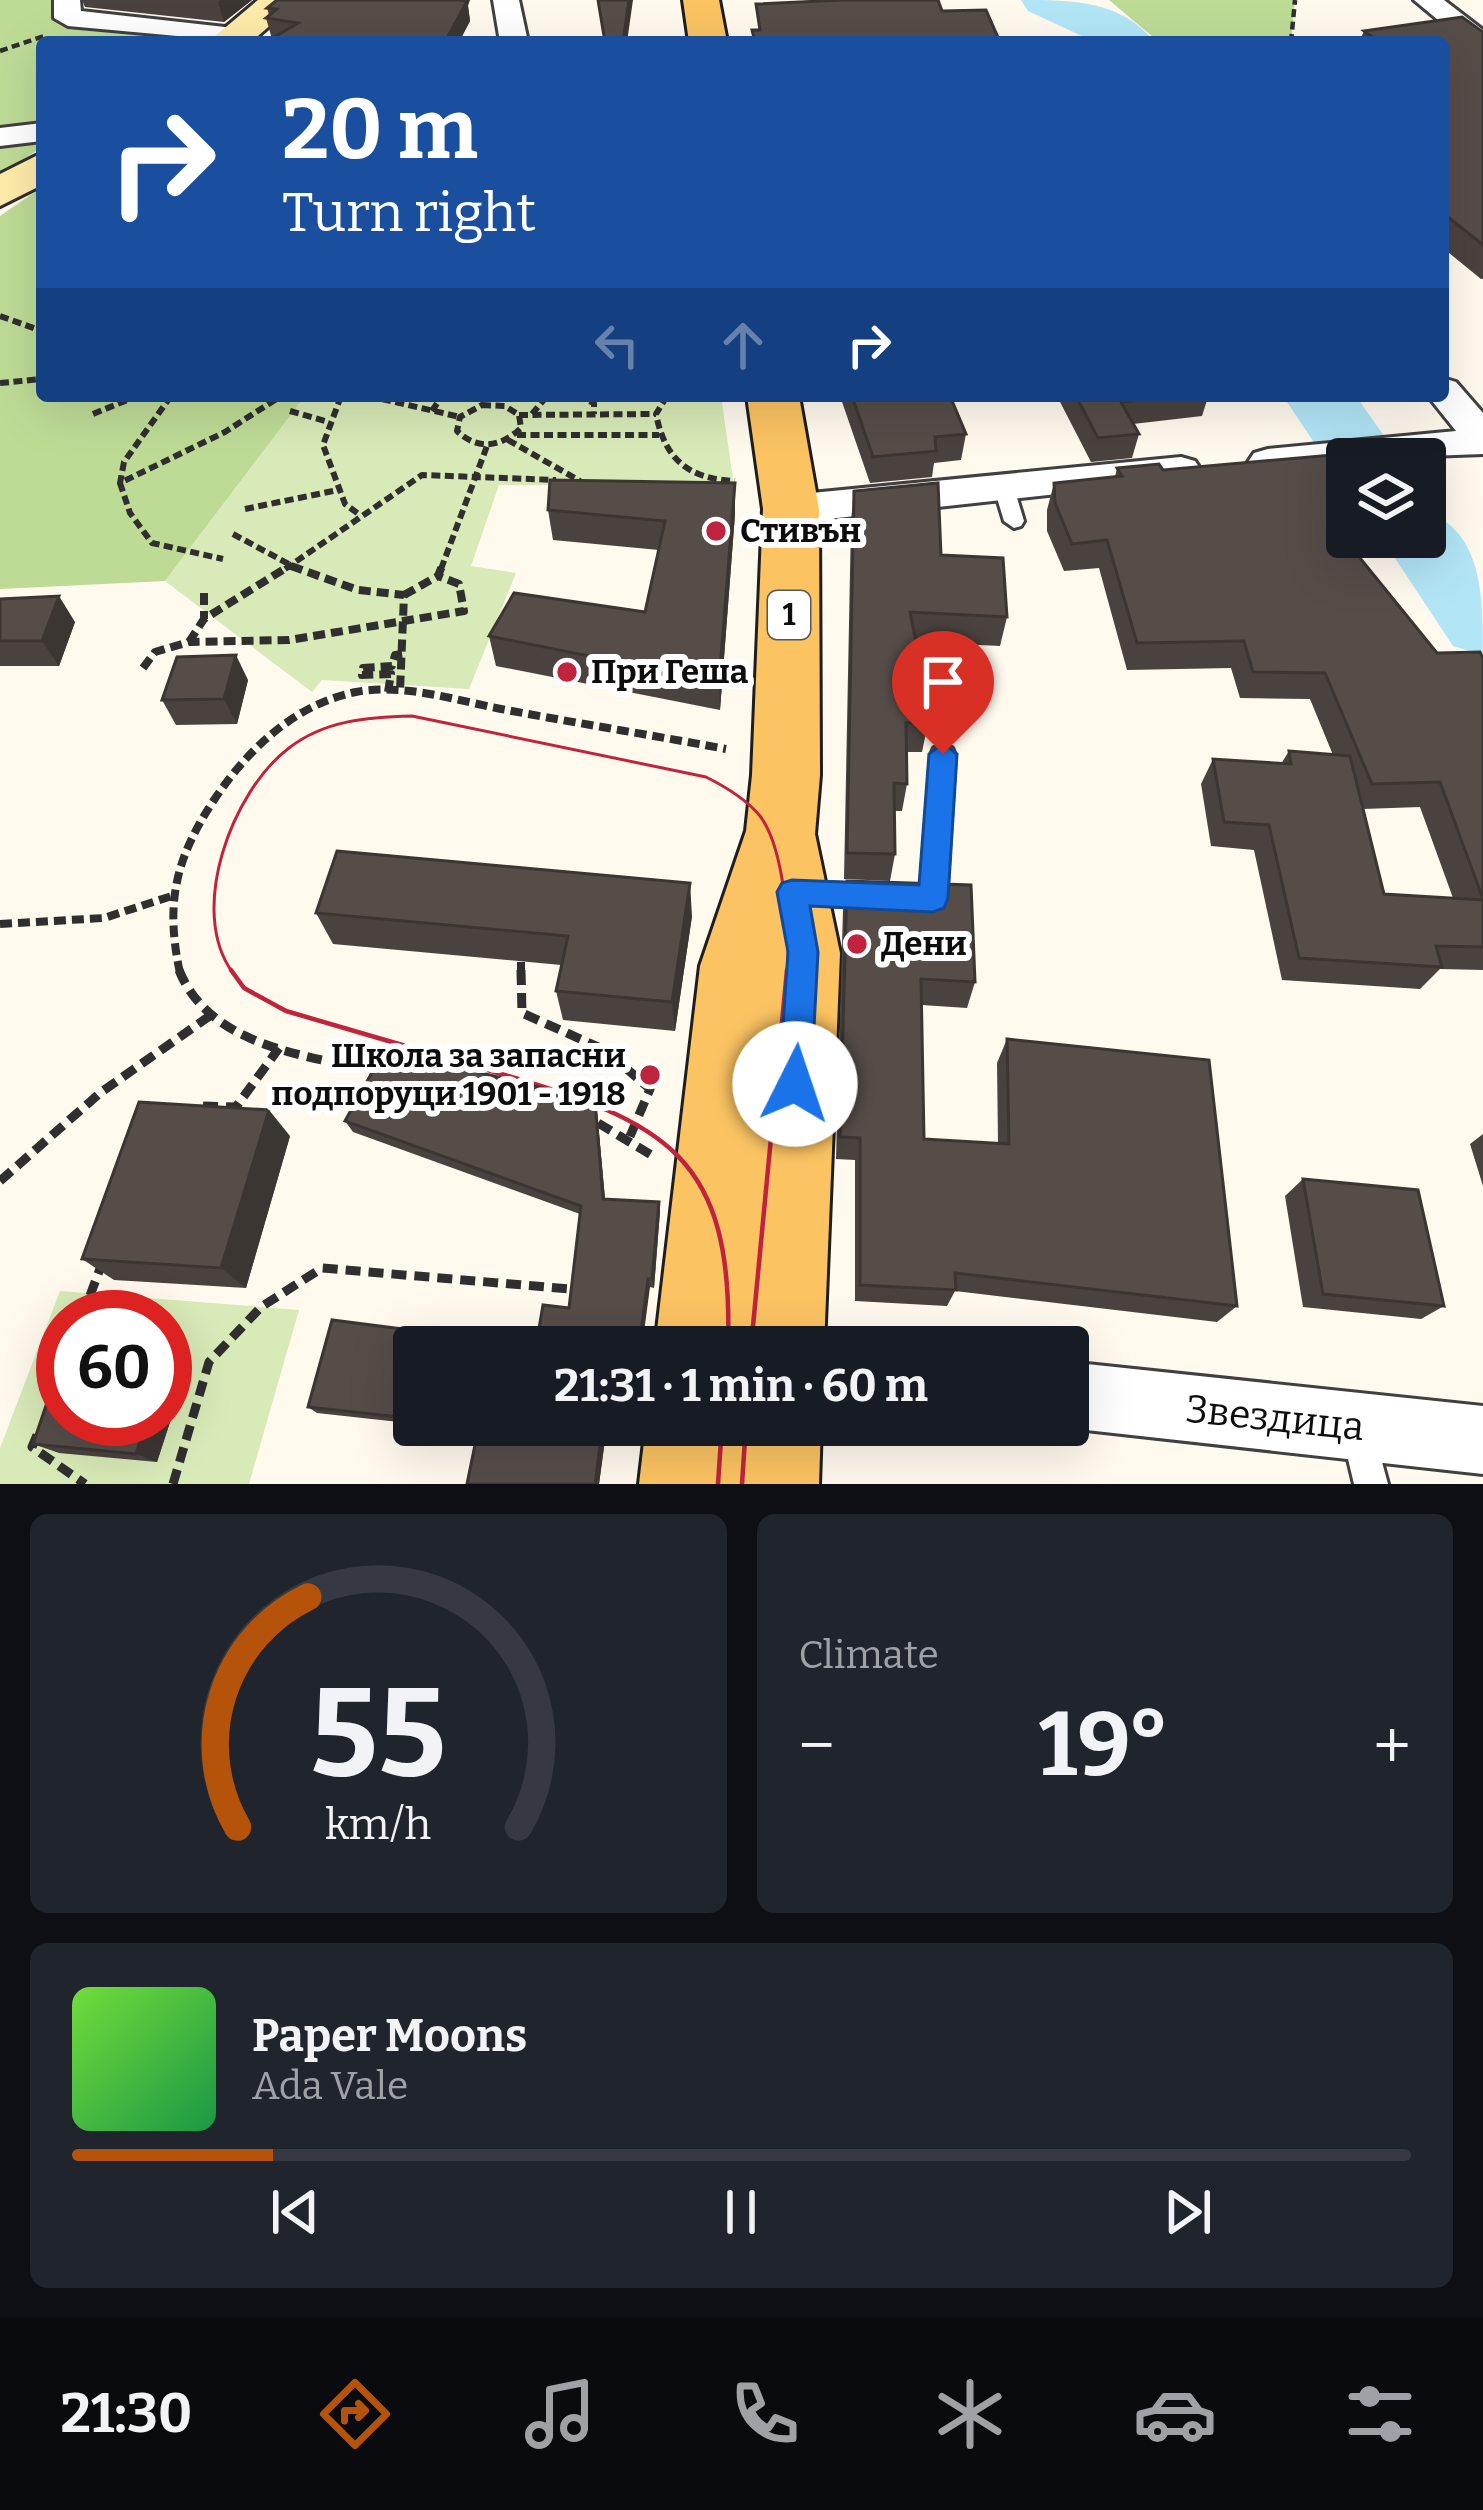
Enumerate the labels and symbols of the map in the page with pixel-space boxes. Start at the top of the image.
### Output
place label: Стивън [740,511,861,551]
marker: Стивън [703,518,729,544]
road number: 1 [768,591,810,639]
pin [892,631,994,754]
place label: При Геша [591,652,749,692]
marker: При Геша [554,659,580,685]
place label: Дени [881,924,967,964]
marker: Дени [844,931,870,957]
position arrow [732,1021,858,1147]
place label: Школа за запасни подпоруци 1901 - 1918 [271,1036,626,1114]
marker: Школа за запасни подпоруци 1901 - 1918 [637,1062,663,1088]
speed limit sign: 60 [36,1290,192,1446]
street label: Звездица [1183,1386,1367,1450]

